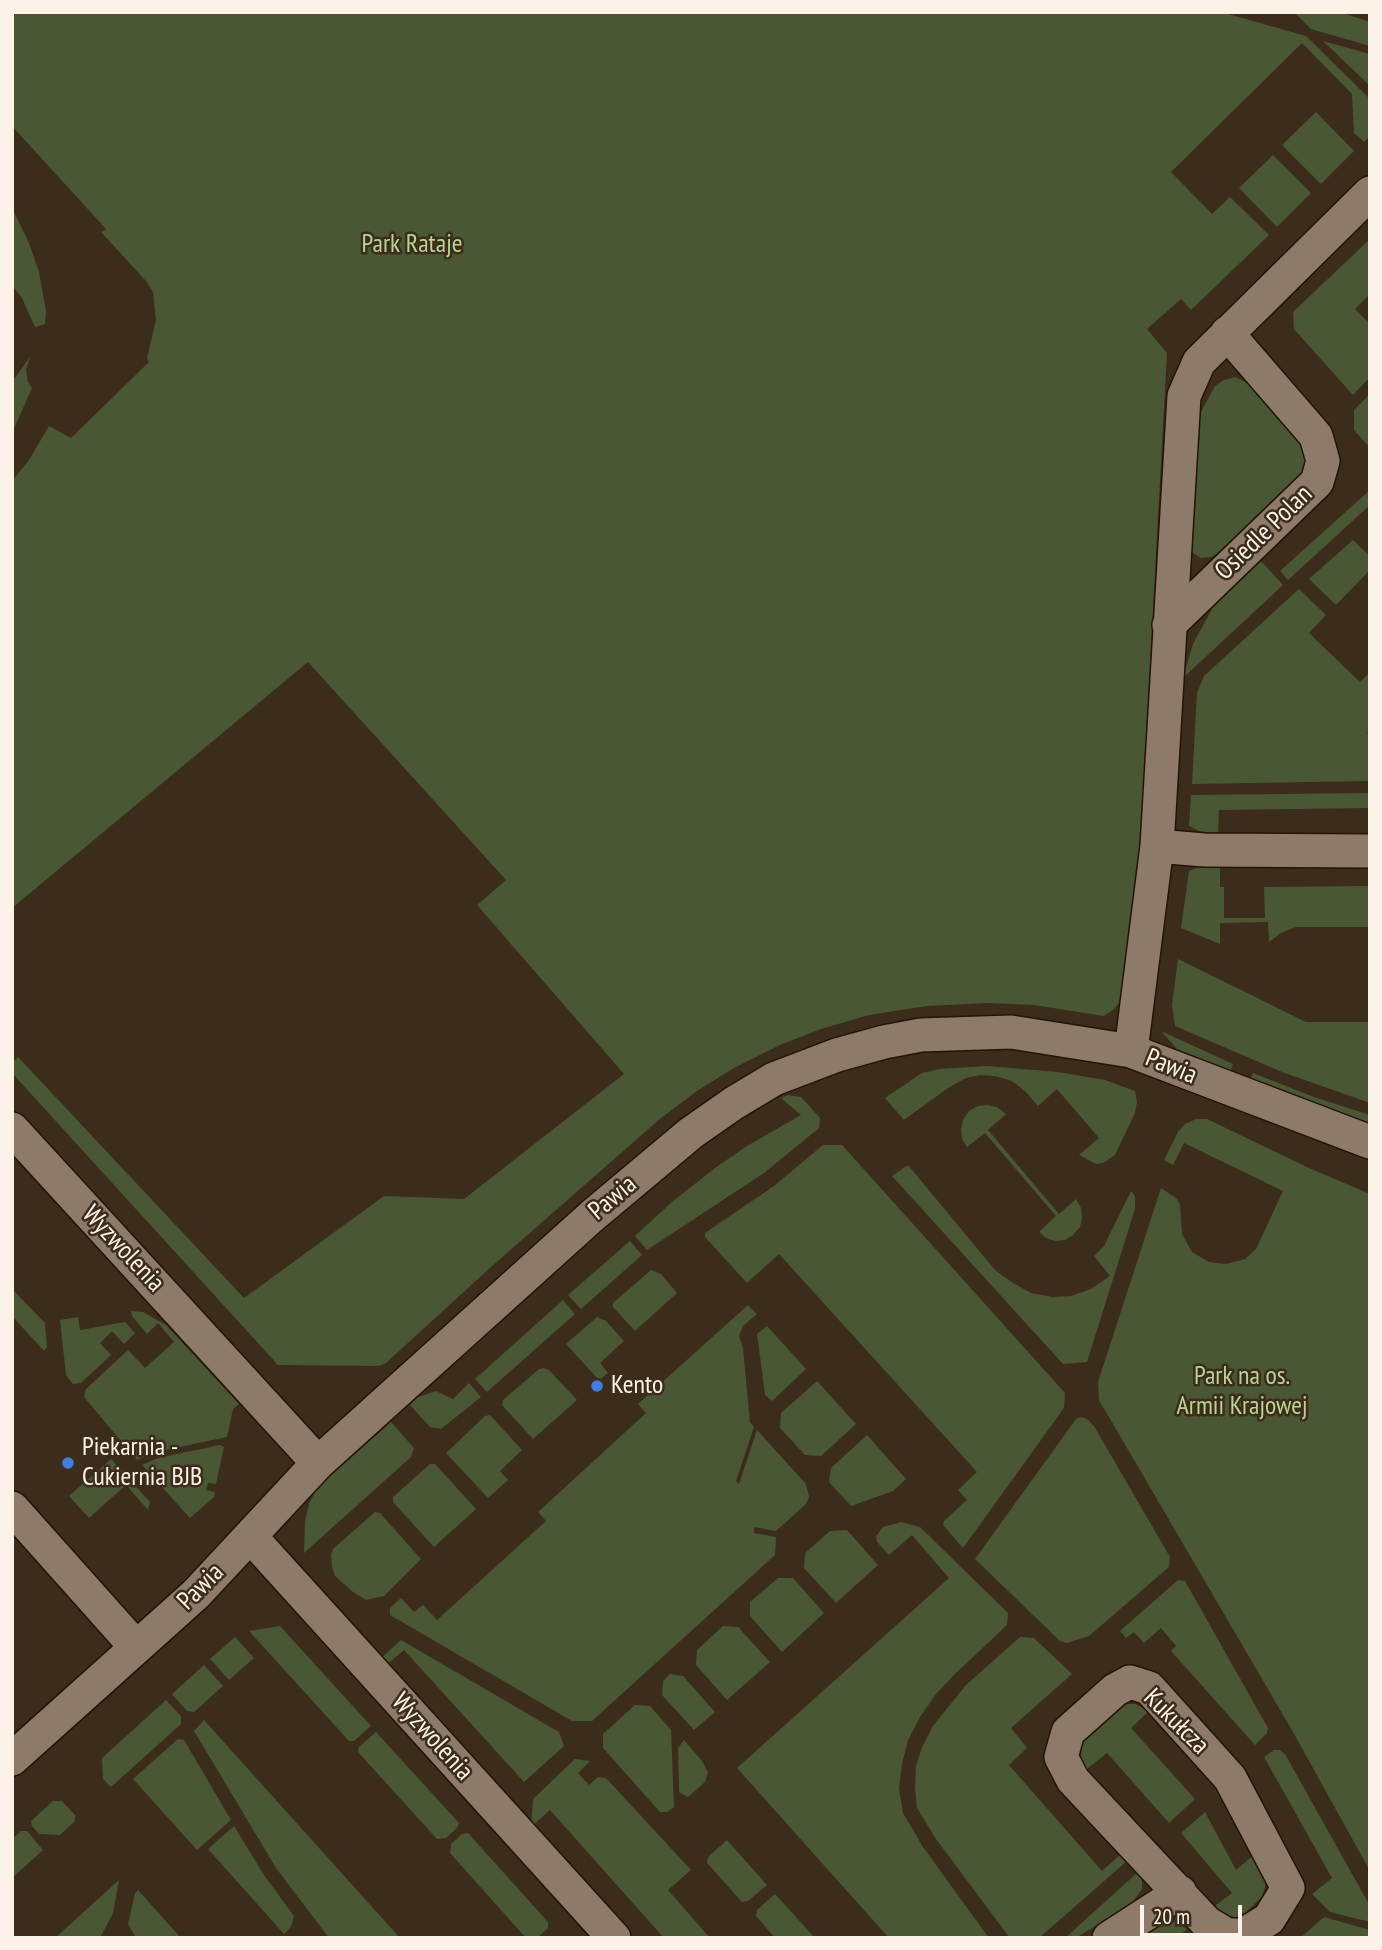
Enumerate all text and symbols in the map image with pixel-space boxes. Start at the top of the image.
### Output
park label: Park Rataje [362,229,462,261]
street label: Osiedle Polan [1209,479,1319,587]
street label: Pawia [1141,1043,1201,1091]
street label: Pawia [583,1169,643,1227]
street label: Wyzwolenia [75,1199,171,1299]
park label: Park na os. Armii Krajowej [1177,1361,1307,1422]
place label: Kento [611,1370,663,1402]
marker: Kento [589,1378,605,1394]
place label: Piekarnia - Cukiernia BJB [82,1432,202,1494]
marker: Piekarnia - Cukiernia BJB [60,1455,76,1471]
street label: Pawia [171,1557,231,1617]
street label: Kukułcza [1137,1683,1215,1761]
street label: Wyzwolenia [385,1687,479,1787]
scale bar [1144,1890,1246,1934]
text: 20 m [1153,1903,1190,1930]

